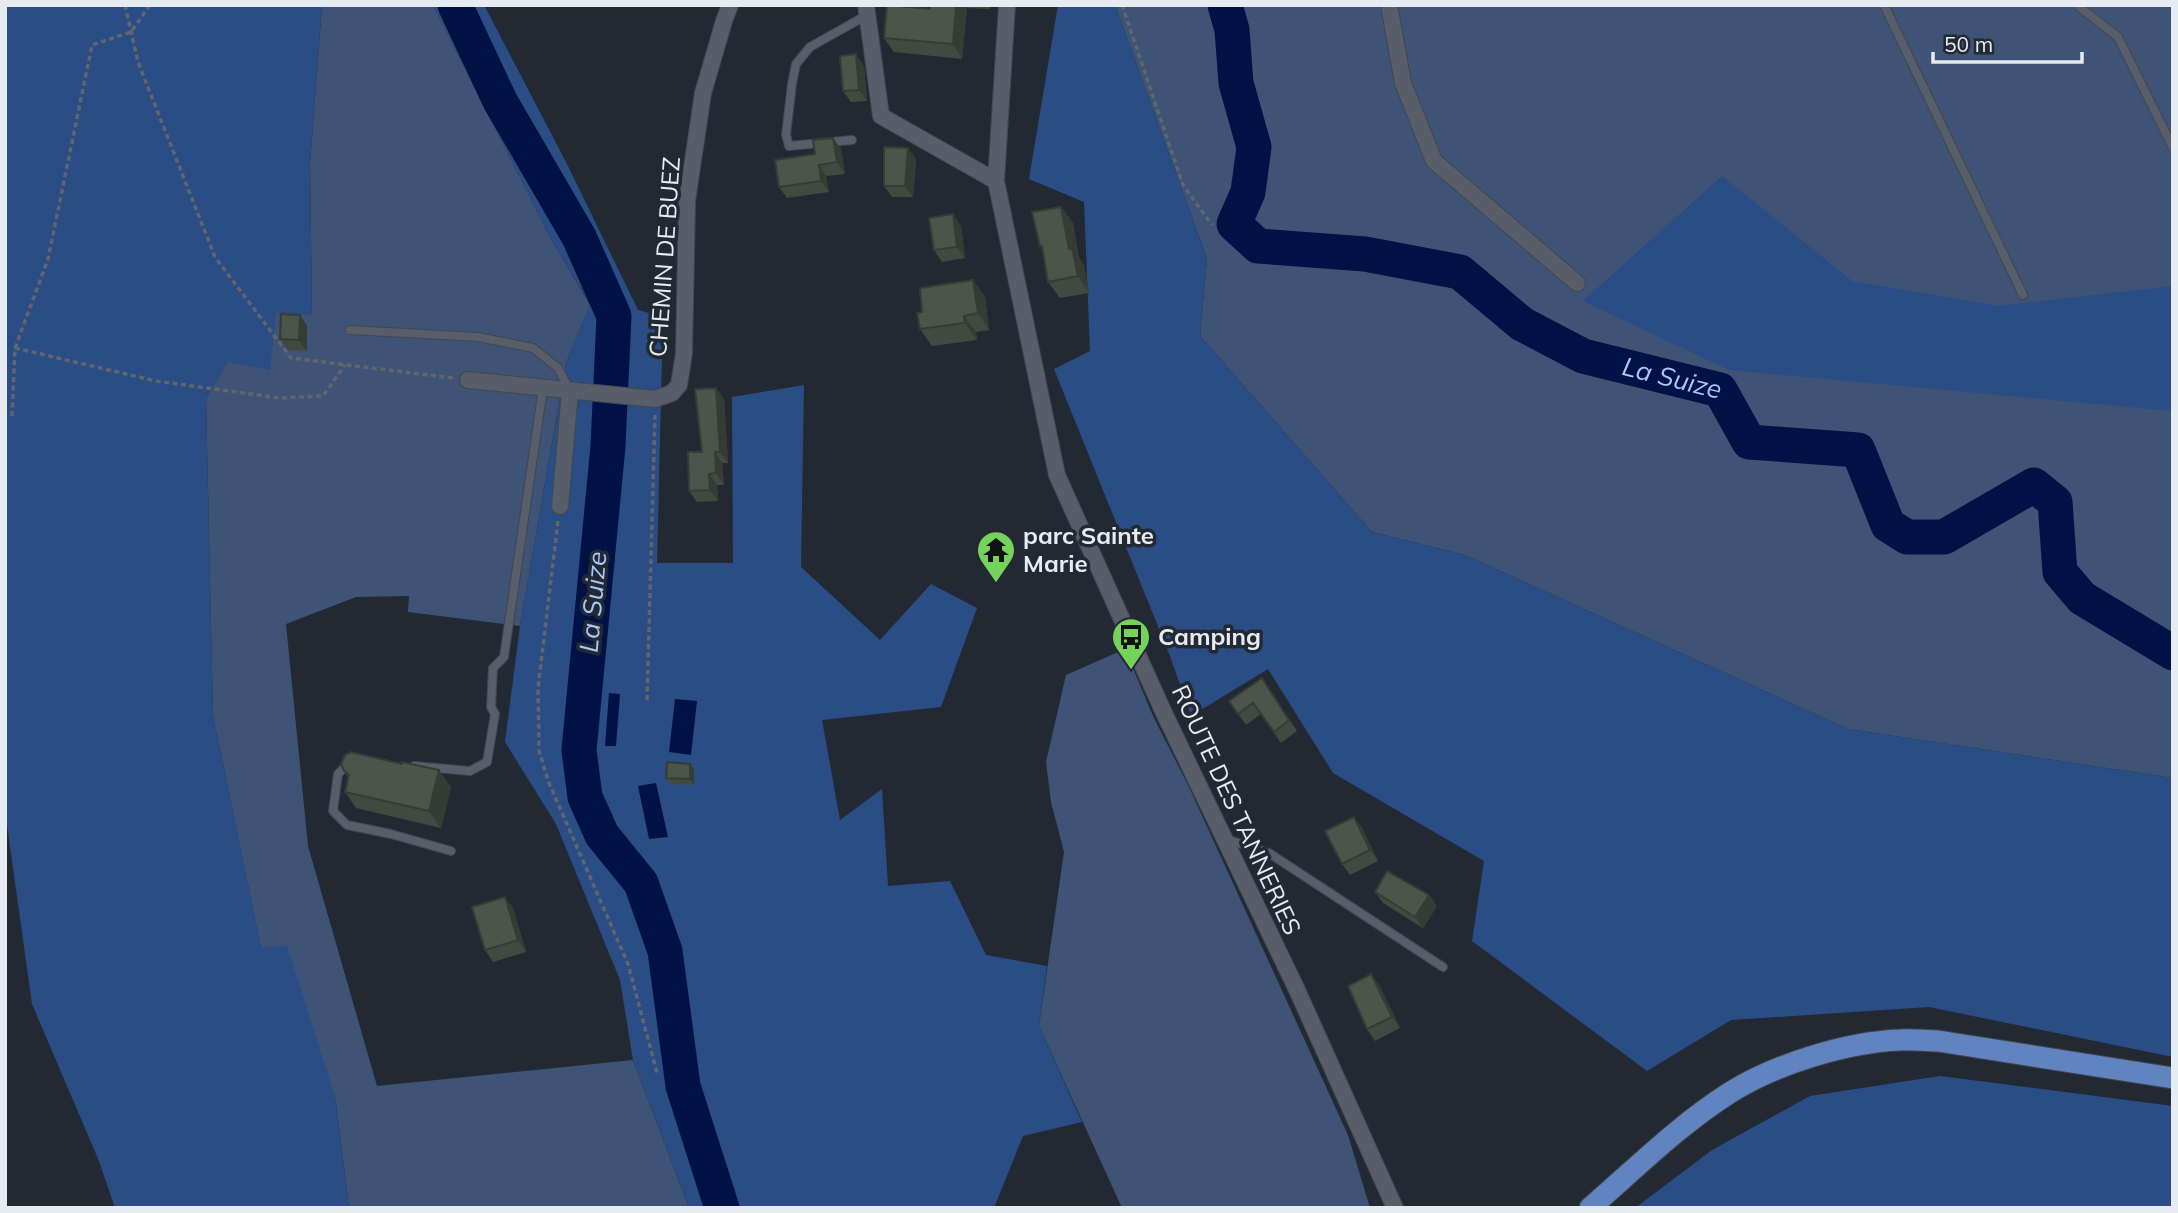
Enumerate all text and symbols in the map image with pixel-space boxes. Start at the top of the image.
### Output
scale bar [1933,21,2082,65]
text: 50 m [1944,31,1993,57]
street label: CHEMIN DE BUEZ [642,156,686,358]
water label: La Suize [1619,349,1725,406]
place label: parc Sainte Marie [1023,520,1154,578]
temple icon: parc Sainte Marie [975,529,1017,584]
water label: La Suize [572,550,613,654]
bus stop icon: Camping [1110,616,1152,671]
place label: Camping [1158,621,1261,651]
street label: ROUTE DES TANNERIES [1166,680,1308,939]

